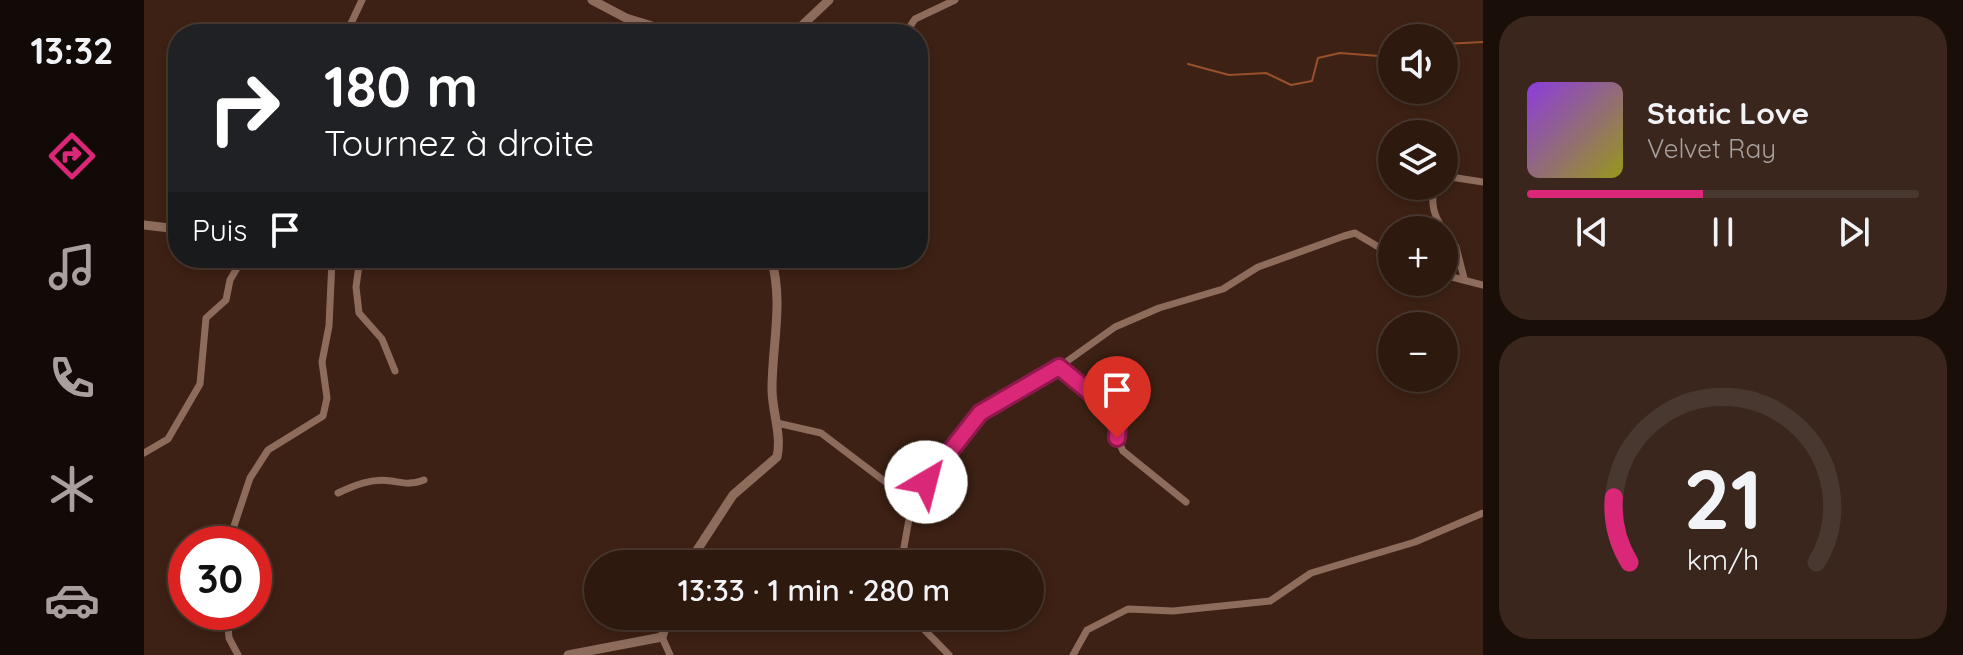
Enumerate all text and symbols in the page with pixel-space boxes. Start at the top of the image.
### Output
map controls [1378,24,1458,392]
button: sound [1378,24,1458,104]
text: 13:32 [31,28,113,73]
text: 180 m [324,51,478,121]
icon: right [192,56,296,160]
text: Static Love [1647,94,1809,132]
text: Tournez à droite [324,120,594,165]
button: layers [1378,120,1458,200]
icon: directions [44,128,100,184]
text: Velvet Ray [1647,132,1776,165]
icon: arrive [263,208,307,252]
icon: previous [1570,210,1614,254]
icon: pause [1701,210,1745,254]
icon: next [1832,210,1876,254]
text: Puis [192,211,247,249]
button: + [1378,216,1458,296]
icon: music [44,239,100,295]
button: − [1378,312,1458,392]
icon: phone [44,350,100,406]
pin [1083,356,1151,438]
icon: arrive [1095,368,1139,412]
position arrow [884,440,968,524]
text: 21 [1683,446,1763,550]
icon: climate [44,461,100,517]
speed limit sign: 30 [168,526,272,630]
text: km/h [1687,541,1759,577]
text: 13:33 · 1 min · 280 m [678,571,950,609]
icon: car [44,572,100,628]

